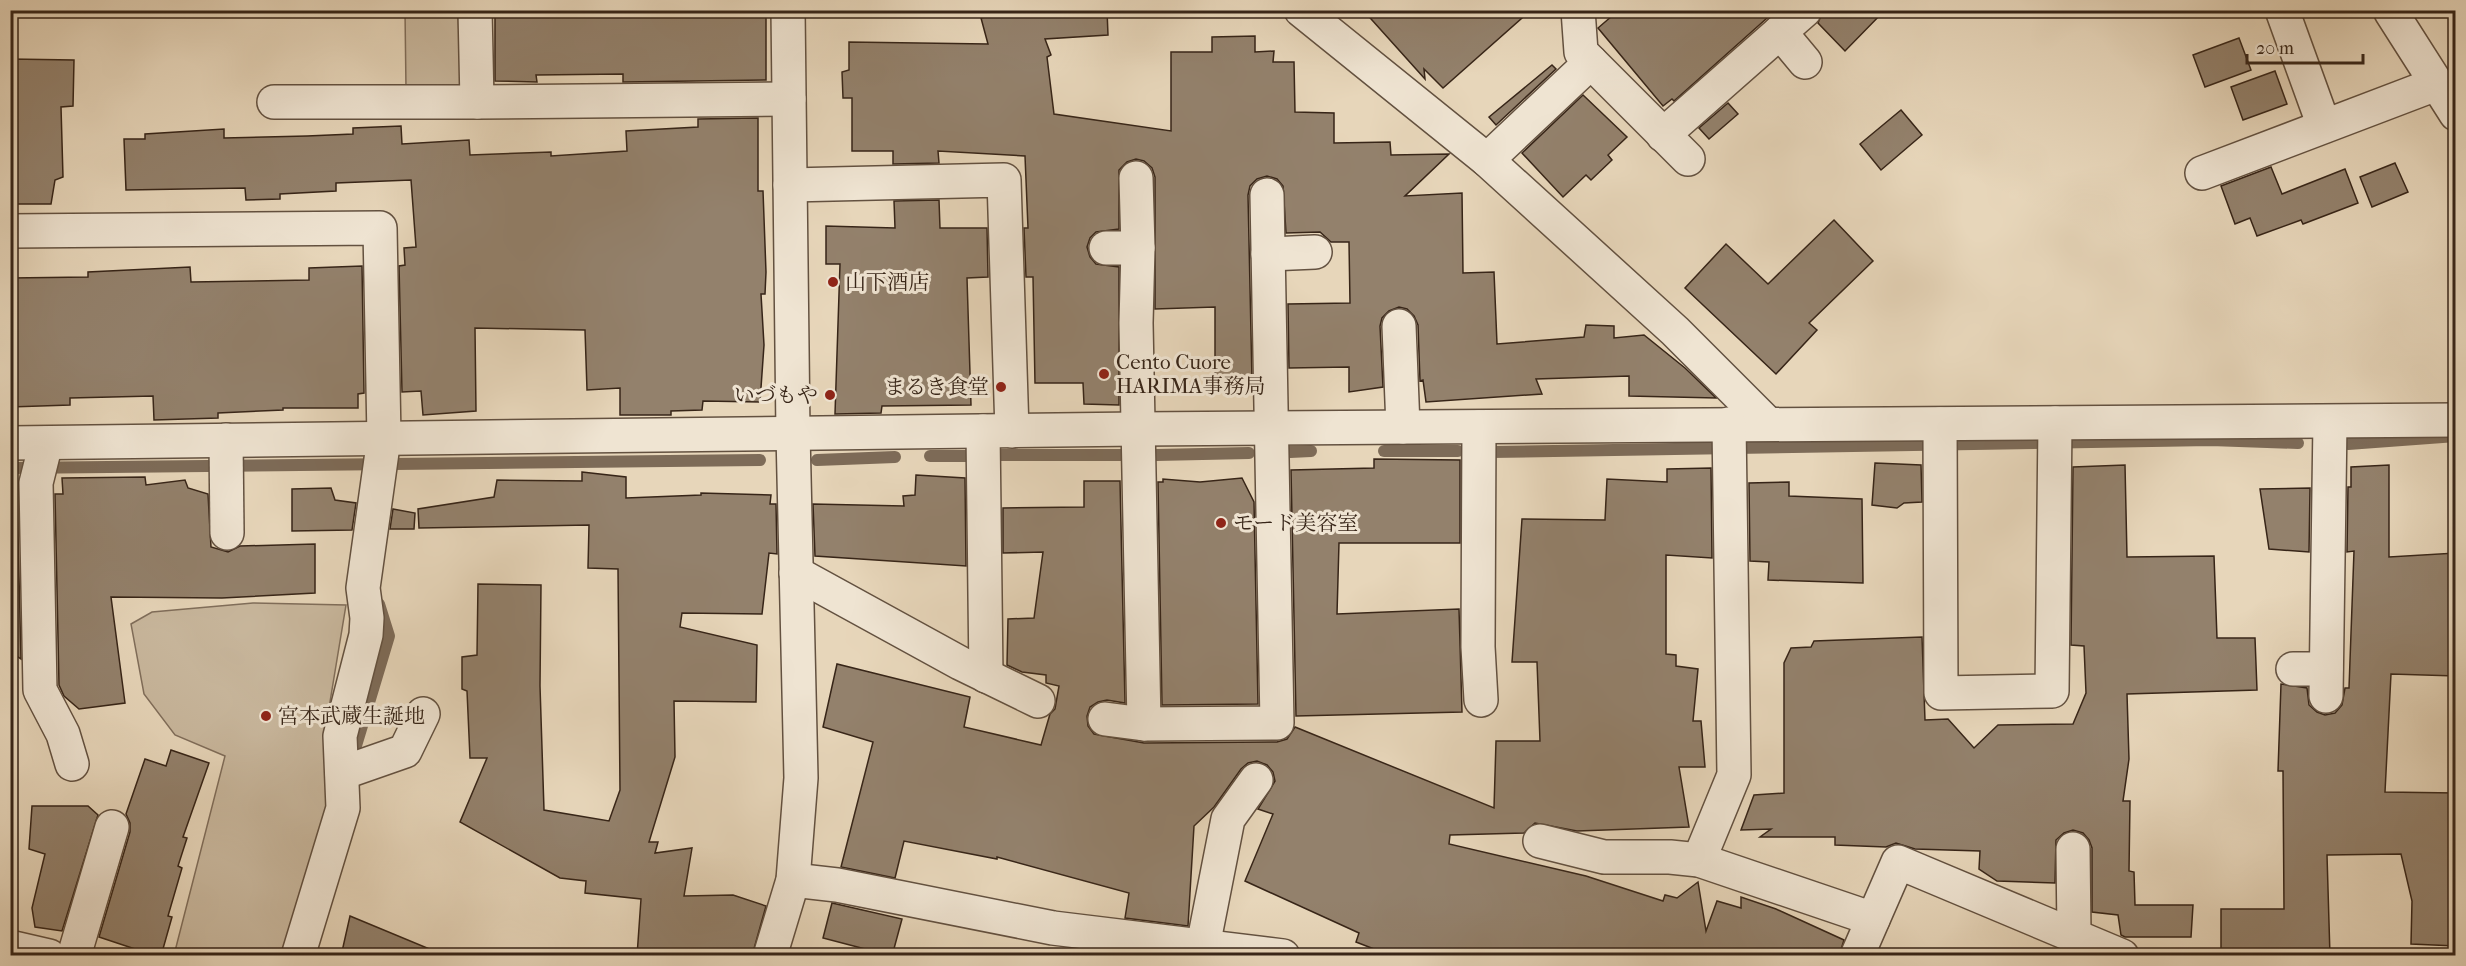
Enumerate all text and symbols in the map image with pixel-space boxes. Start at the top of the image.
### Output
scale bar [2247,27,2362,65]
text: 20 m [2256,38,2294,59]
place label: 山下酒店 [845,270,929,294]
marker: 山下酒店 [826,275,840,289]
place label: Cento Cuore HARIMA事務局 [1116,350,1265,398]
marker: Cento Cuore HARIMA事務局 [1097,367,1111,381]
place label: まるき食堂 [884,375,989,399]
marker: まるき食堂 [994,380,1008,394]
place label: いづもや [734,383,818,407]
marker: いづもや [823,388,837,402]
place label: モード美容室 [1233,511,1358,535]
marker: モード美容室 [1214,516,1228,530]
place label: 宮本武蔵生誕地 [278,704,425,728]
marker: 宮本武蔵生誕地 [259,709,273,723]

